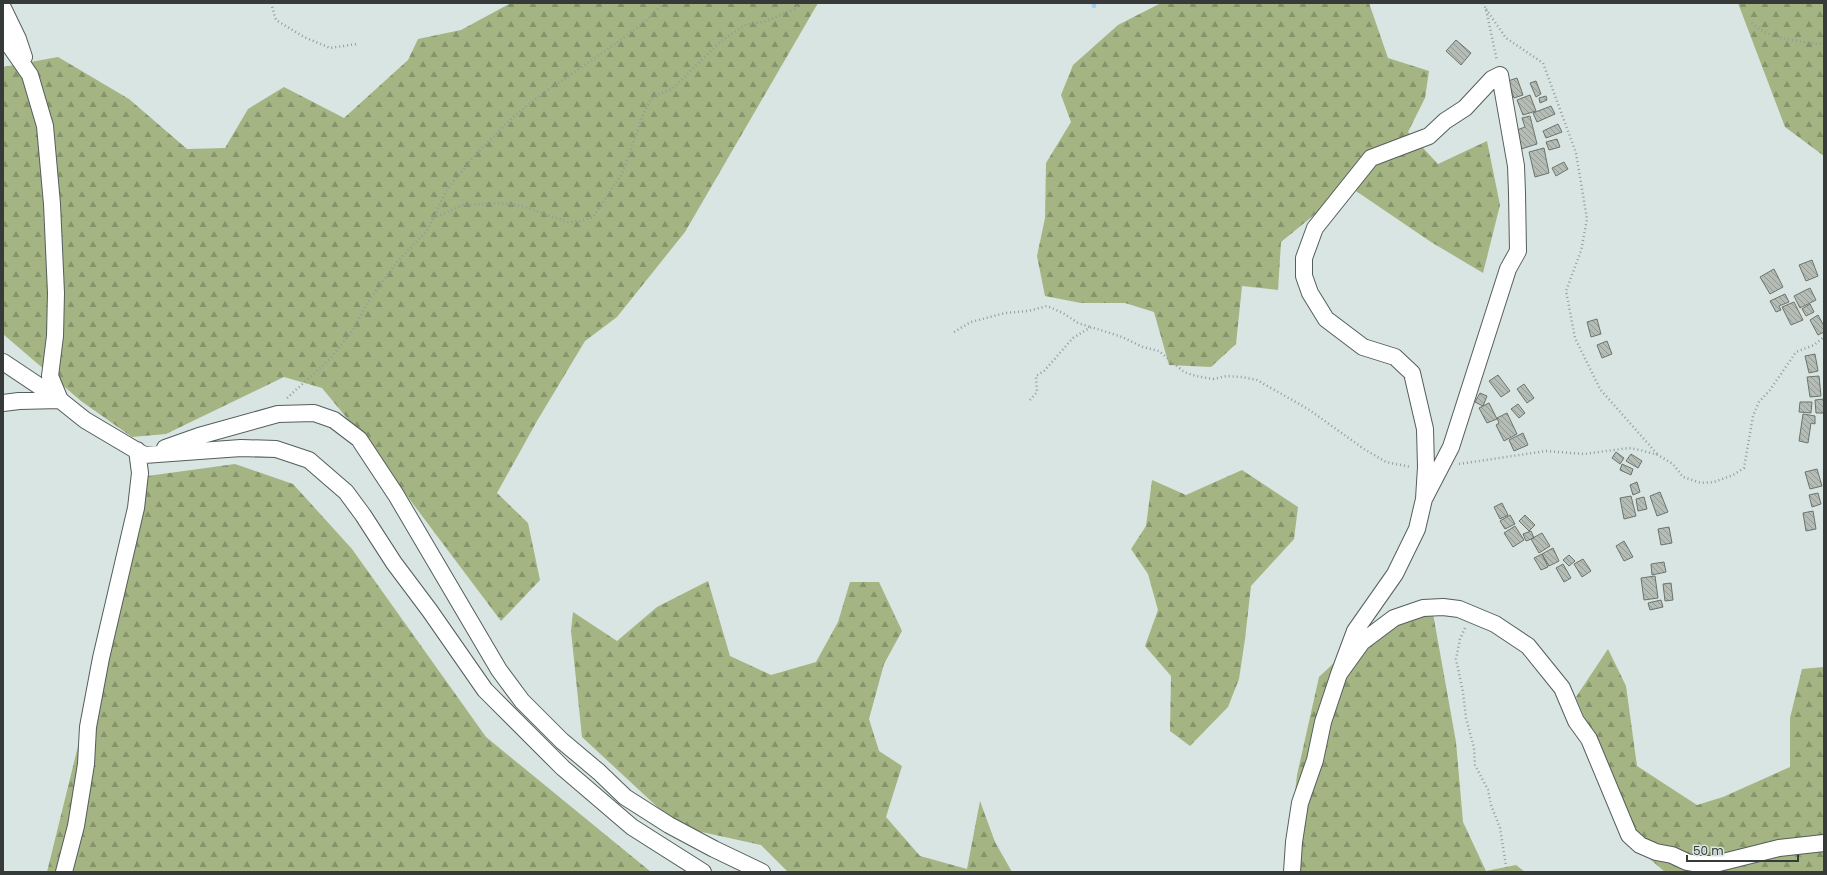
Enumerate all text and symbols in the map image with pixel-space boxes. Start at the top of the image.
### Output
scale bar [1687,837,1798,863]
text: 50 m [1693,842,1724,859]

